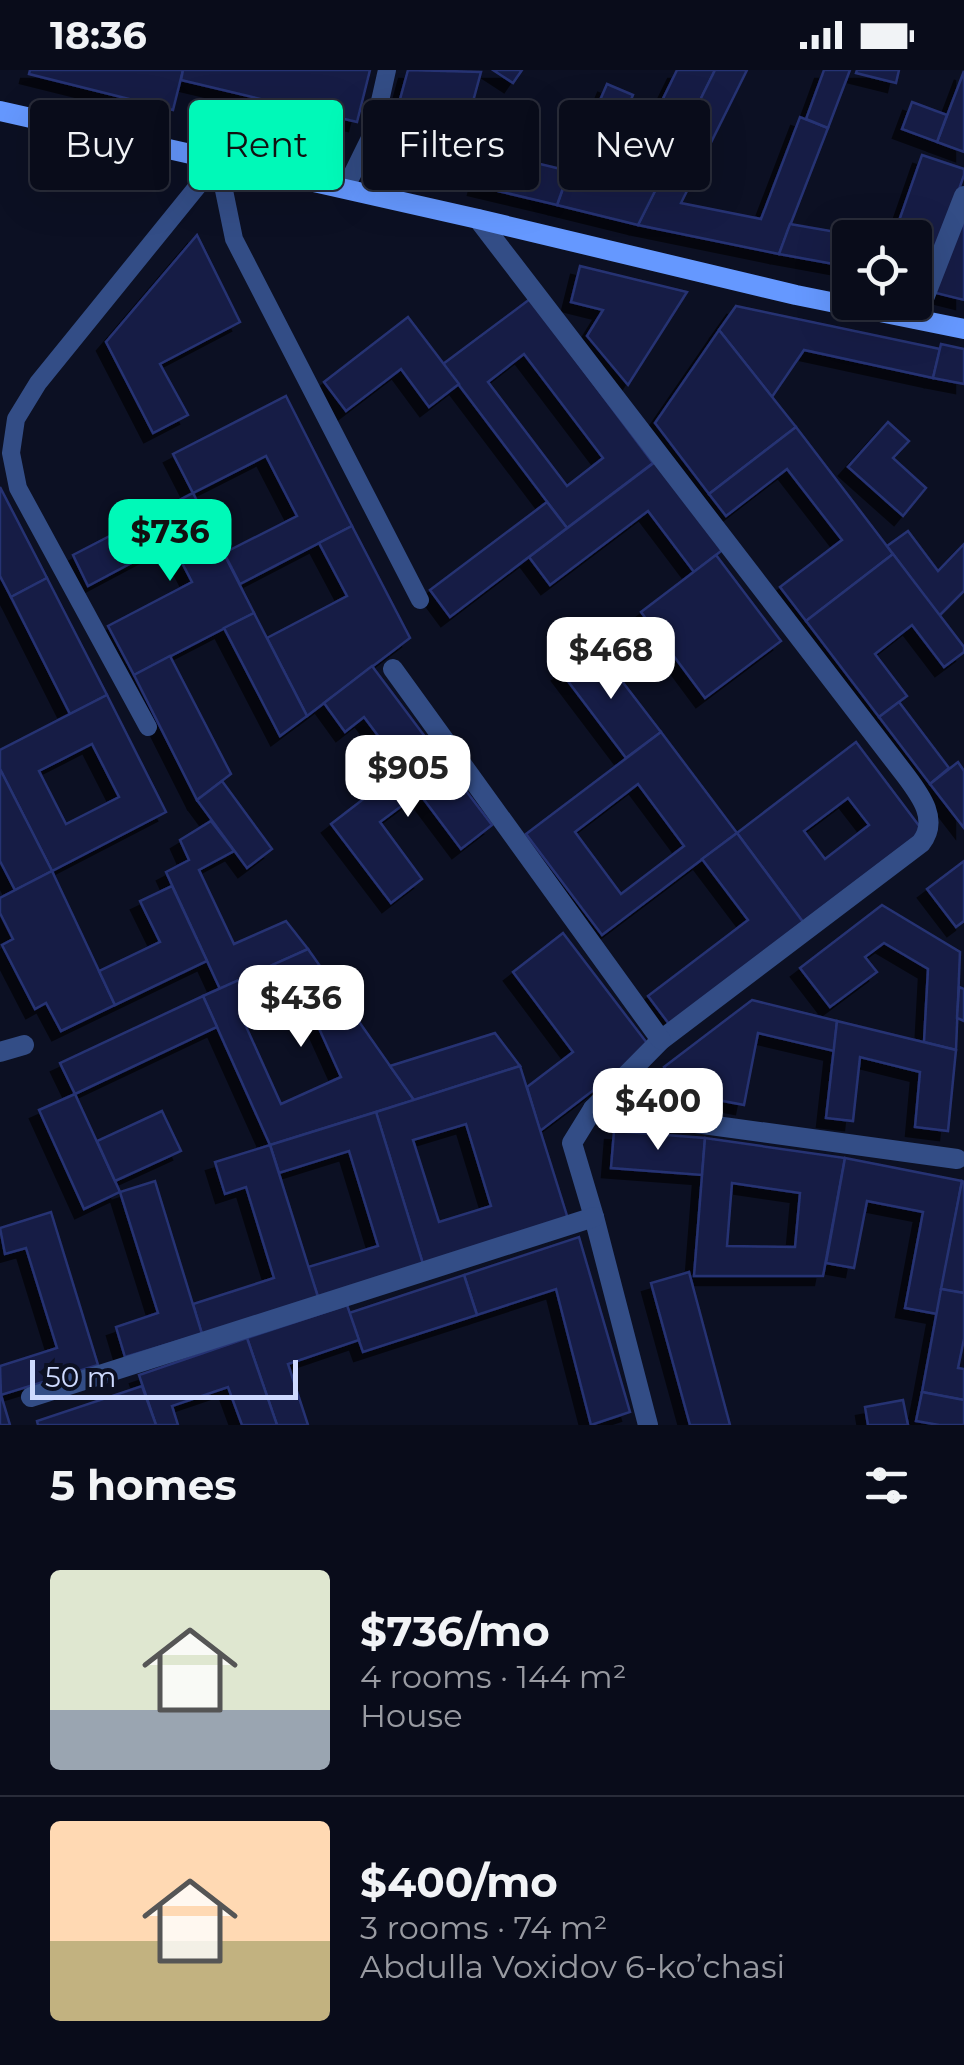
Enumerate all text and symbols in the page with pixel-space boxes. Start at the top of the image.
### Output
text: 18:36 [50,12,147,59]
chip: Buy [30,100,169,190]
chip: Rent [189,100,343,190]
chip: Filters [363,100,539,190]
chip: New [559,100,710,190]
map controls [832,220,932,320]
button: locate [832,220,932,320]
pin: $736 [111,499,229,584]
text: $736 [130,512,210,551]
pin: $468 [552,617,670,702]
text: $468 [569,630,653,669]
pin: $905 [349,735,467,820]
text: $905 [367,748,449,787]
pin: $436 [242,965,360,1050]
text: $436 [260,978,342,1017]
pin: $400 [599,1068,717,1153]
text: $400 [615,1081,701,1120]
scale bar [30,1355,298,1400]
text: 50 m [45,1360,116,1394]
icon: filters [859,1458,914,1513]
text: 5 homes [50,1459,237,1511]
text: $736/mo [360,1605,550,1657]
icon: home [130,1610,250,1730]
text: 4 rooms · 144 m² [360,1657,626,1696]
text: House [360,1696,463,1735]
text: $400/mo [360,1856,558,1908]
icon: home [130,1861,250,1981]
text: 3 rooms · 74 m² [360,1908,607,1947]
text: Abdulla Voxidov 6-koʼchasi [360,1947,785,1986]

